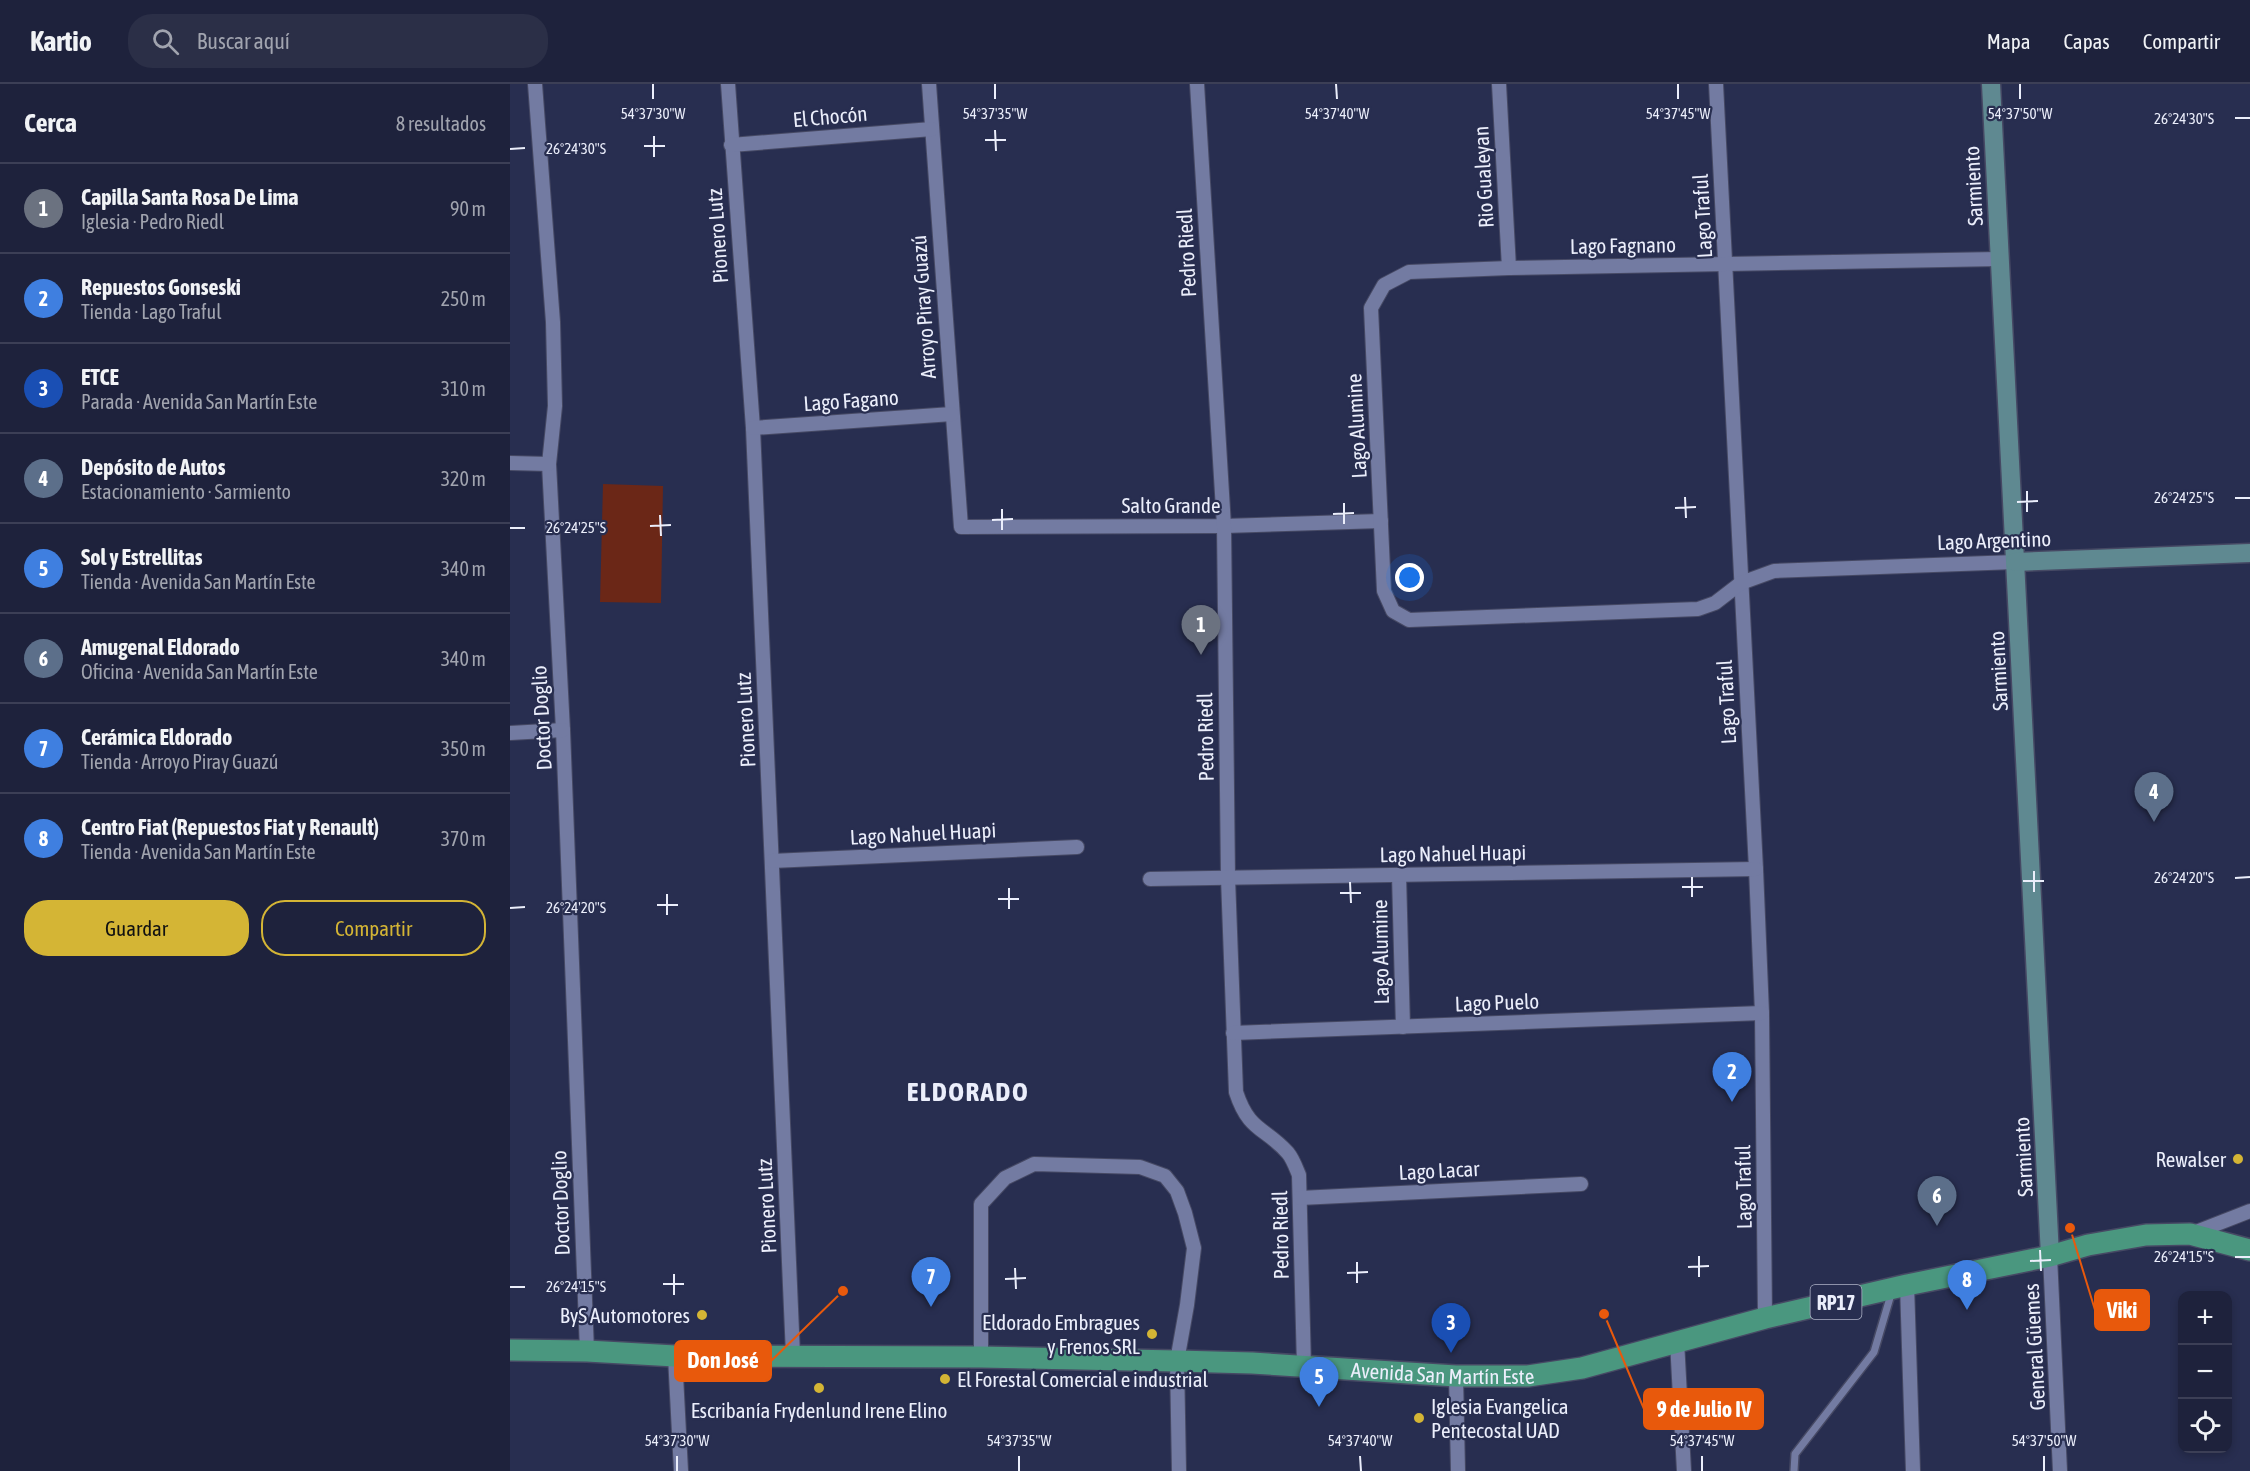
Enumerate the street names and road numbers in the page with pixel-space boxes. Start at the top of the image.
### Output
street label: El Chocón [792,101,868,131]
street label: Rio Gualeyan [1468,125,1498,229]
street label: Sarmiento [1959,145,1987,227]
street label: Lago Traful [1688,173,1716,259]
street label: Pionero Lutz [702,187,732,284]
street label: Pedro Riedl [1172,208,1200,298]
street label: Lago Fagnano [1570,232,1676,258]
street label: Arroyo Piray Guazú [906,234,940,380]
street label: Lago Alumine [1341,373,1371,479]
street label: Lago Fagano [803,385,899,415]
street label: Salto Grande [1121,493,1221,517]
street label: Lago Argentino [1936,526,2052,554]
street label: Sarmiento [1984,630,2012,712]
street label: Lago Traful [1712,659,1740,745]
street label: Doctor Doglio [526,665,556,771]
street label: Pionero Lutz [731,671,759,768]
street label: Pedro Riedl [1192,692,1218,782]
street label: Lago Nahuel Huapi [849,817,997,849]
street label: Lago Nahuel Huapi [1379,840,1527,866]
street label: Lago Alumine [1367,899,1393,1005]
street label: Lago Puelo [1454,989,1540,1015]
street label: Sarmiento [2009,1116,2037,1198]
street label: Lago Traful [1730,1144,1756,1229]
street label: Doctor Doglio [546,1150,574,1256]
street label: Lago Lacar [1398,1156,1481,1184]
street label: Pionero Lutz [752,1157,780,1254]
street label: Pedro Riedl [1267,1190,1293,1280]
street label: General Güemes [2019,1283,2049,1411]
road number: RP17 [1810,1285,1862,1319]
street label: Avenida San Martín Este [1350,1357,1536,1388]

